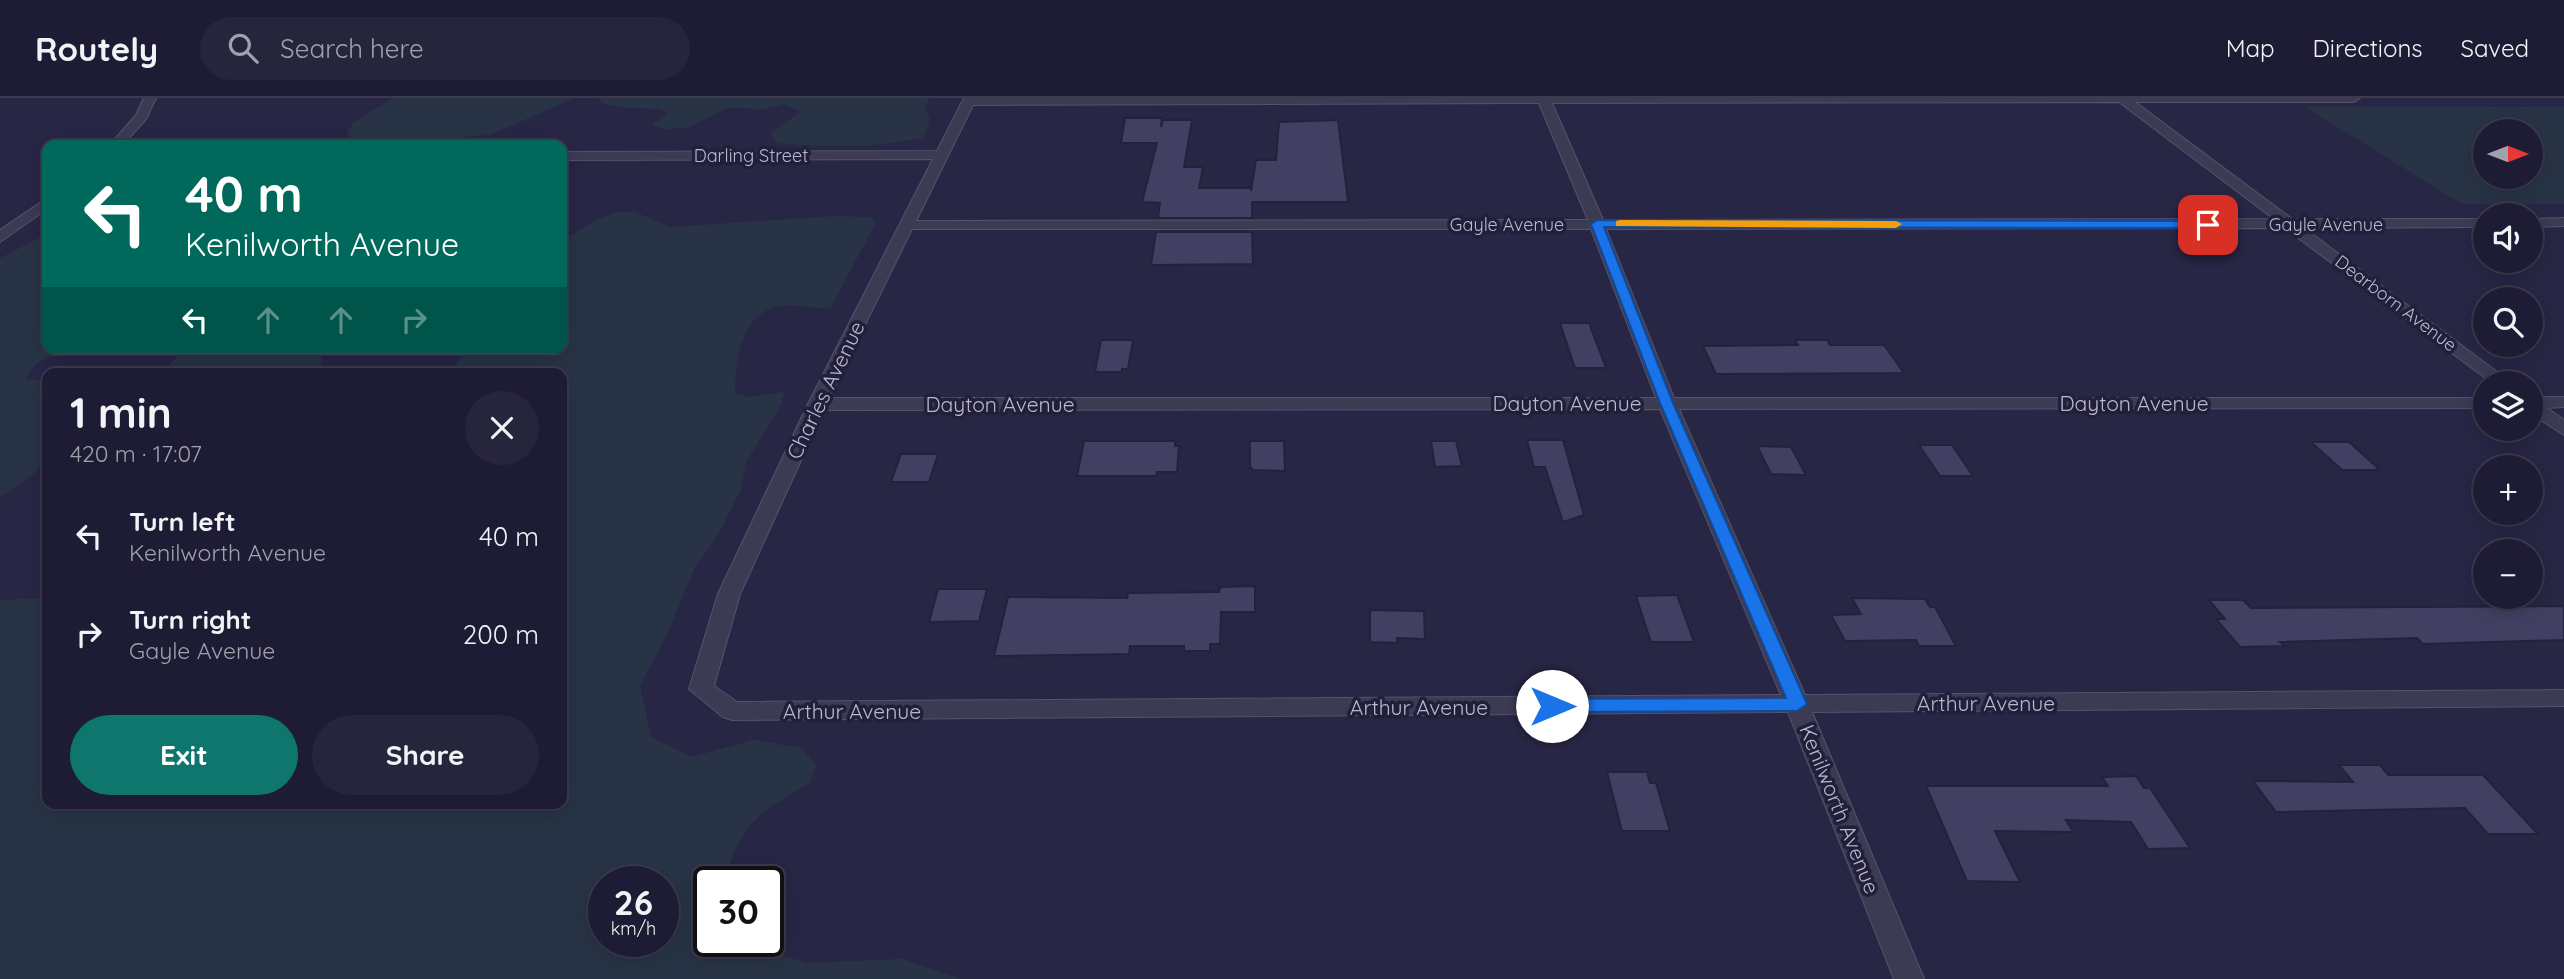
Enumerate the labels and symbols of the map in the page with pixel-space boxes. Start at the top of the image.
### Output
north arrow [2473,119,2543,189]
street label: Darling Street [694,144,808,167]
pin [2178,195,2238,255]
street label: Gayle Avenue [1450,213,1564,236]
street label: Gayle Avenue [2269,213,2383,236]
street label: Dearborn Avenue [2330,250,2462,356]
street label: Charles Avenue [780,317,870,463]
street label: Dayton Avenue [1492,390,1642,416]
street label: Dayton Avenue [2059,390,2209,416]
street label: Dayton Avenue [925,391,1075,417]
position arrow [1515,669,1589,743]
street label: Arthur Avenue [1917,690,2055,716]
street label: Arthur Avenue [1350,694,1488,720]
street label: Arthur Avenue [783,698,921,724]
street label: Kenilworth Avenue [1794,721,1886,897]
speed limit sign: 30 [693,866,784,957]

